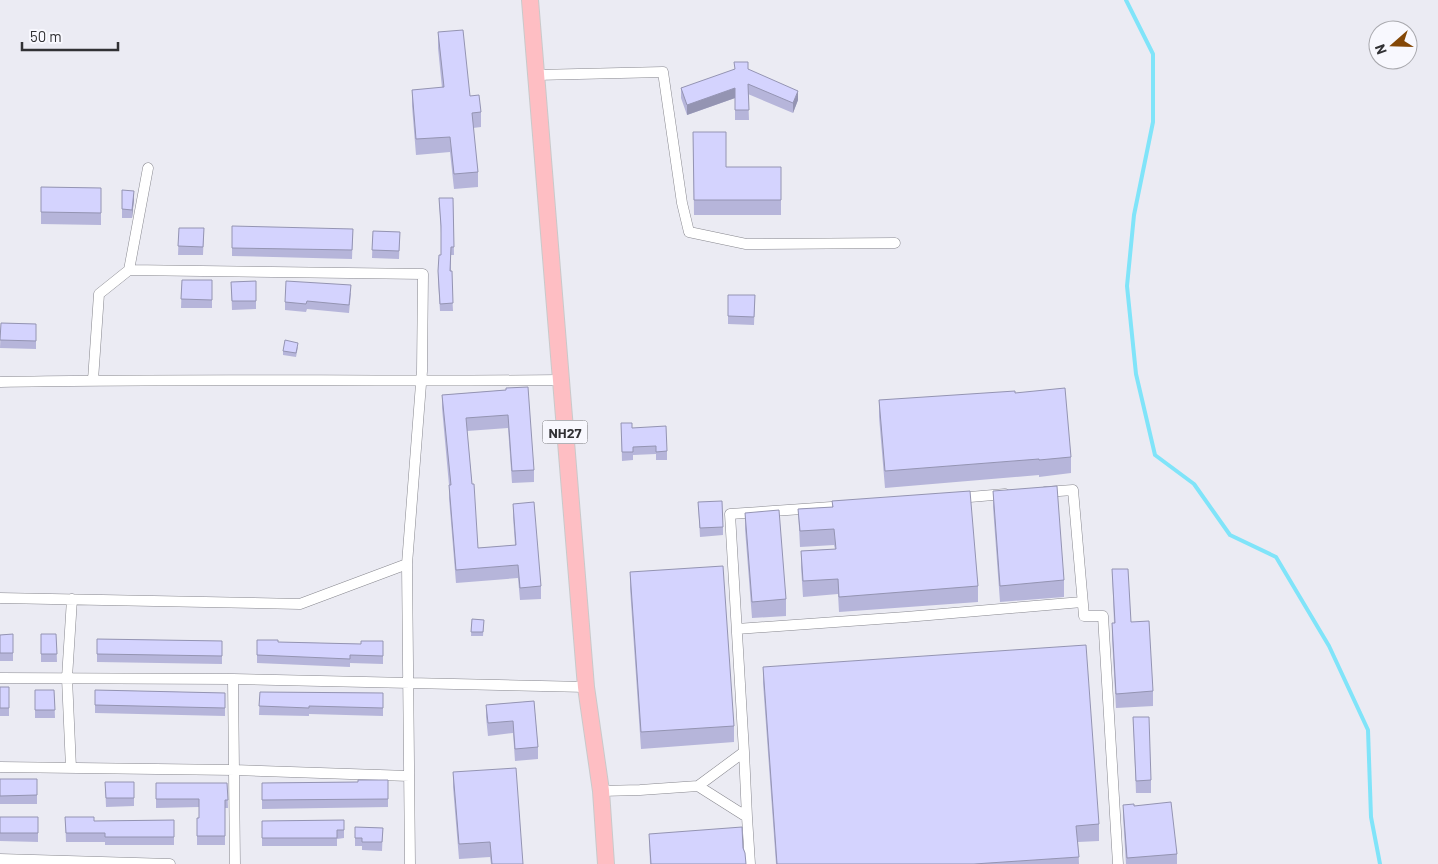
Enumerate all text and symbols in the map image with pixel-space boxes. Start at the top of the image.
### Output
scale bar [22,20,119,52]
north arrow [1368,20,1418,70]
text: 50 m [30,27,62,45]
text: N [1371,42,1390,57]
road number: NH27 [542,421,588,444]

